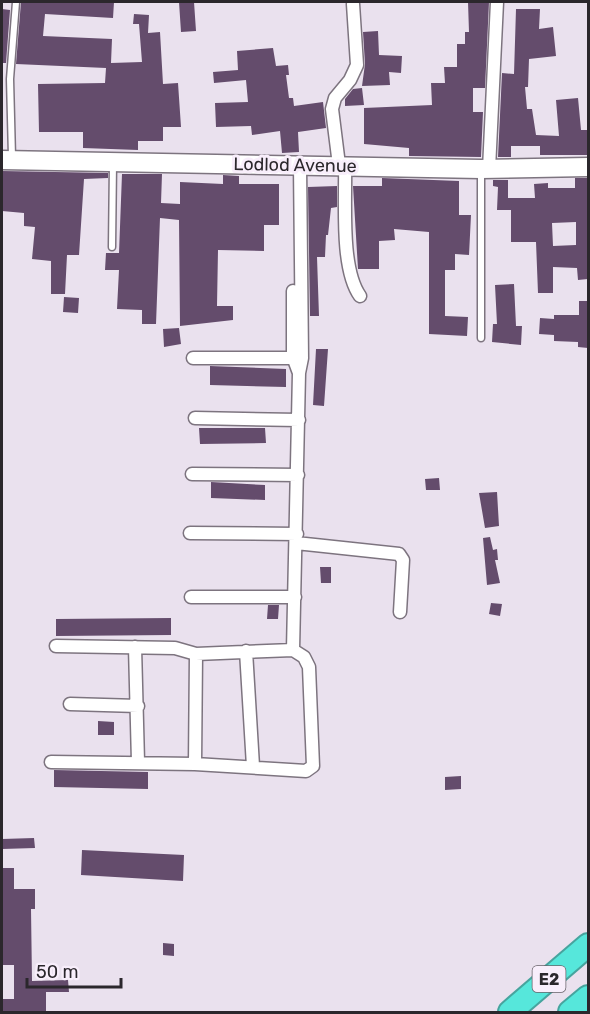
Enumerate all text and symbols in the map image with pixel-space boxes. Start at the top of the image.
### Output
street label: Lodlod Avenue [233,153,357,177]
scale bar [27,951,122,989]
text: 50 m [36,961,79,983]
road number: E2 [532,966,566,992]

